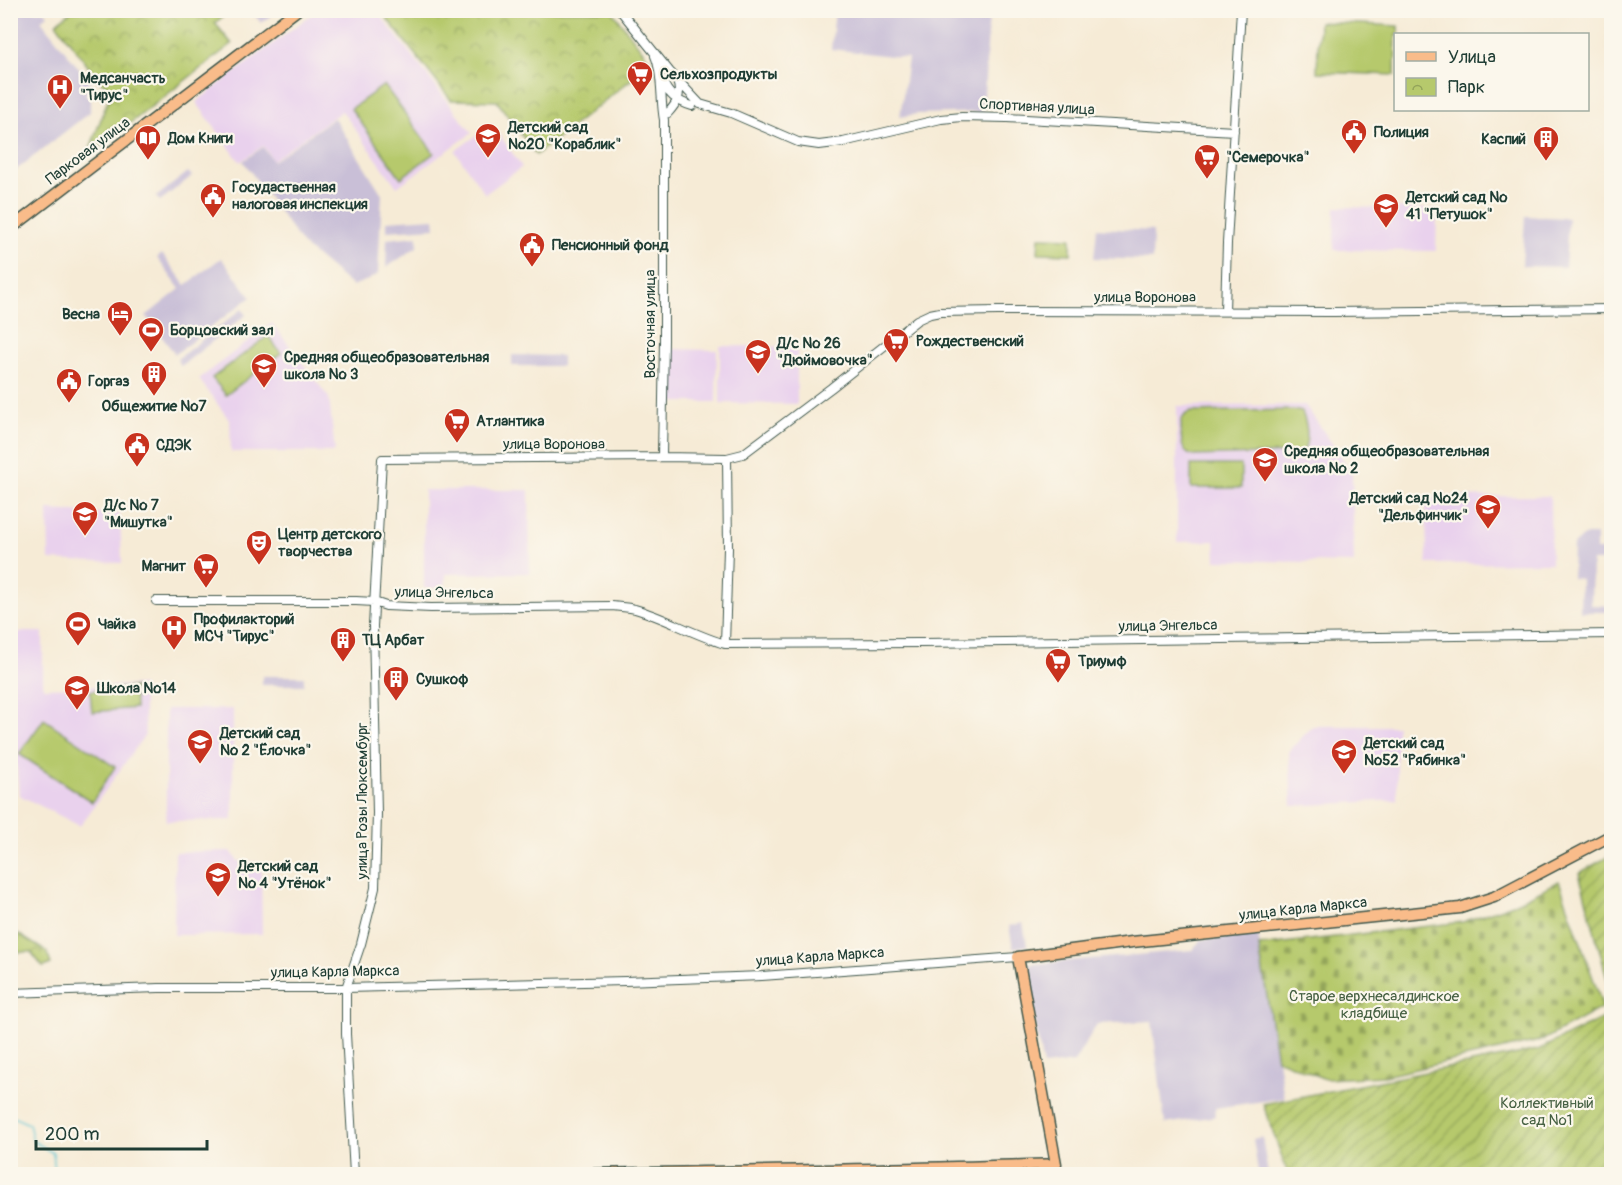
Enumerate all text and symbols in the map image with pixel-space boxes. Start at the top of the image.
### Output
legend [1394,33,1589,111]
text: Улица [1448,46,1496,69]
supermarket icon: Сельхозпродукты [625,59,655,97]
place label: Сельхозпродукты [660,65,778,84]
place label: Медсанчасть "Тирус" [80,69,166,105]
hospital icon: Медсанчасть "Тирус" [45,72,75,110]
text: Парк [1448,76,1485,99]
street label: Спортивная улица [979,94,1095,120]
street label: Парковая улица [42,113,134,189]
public building icon: Полиция [1339,117,1369,155]
place label: Детский сад №20 "Кораблик" [507,118,621,154]
school or university icon: Детский сад №20 "Кораблик" [473,121,503,159]
library icon: Дом Книги [133,123,163,161]
place label: Полиция [1374,123,1429,142]
building icon: Каспий [1531,124,1561,162]
place label: Дом Книги [167,129,233,148]
place label: Каспий [1481,130,1526,149]
supermarket icon: "Семерочка" [1192,142,1222,180]
place label: "Семерочка" [1226,148,1310,167]
place label: Госудаственная налоговая инспекция [232,178,368,214]
public building icon: Госудаственная налоговая инспекция [198,181,228,219]
place label: Детский сад № 41 "Петушок" [1405,188,1508,224]
school or university icon: Детский сад № 41 "Петушок" [1371,191,1401,229]
public building icon: Пенсионный фонд [517,230,547,268]
place label: Пенсионный фонд [552,236,669,255]
street label: Восточная улица [641,269,660,379]
street label: улица Воронова [1093,288,1196,307]
hotel icon: Весна [105,299,135,337]
place label: Весна [62,305,100,324]
sports icon: Борцовский зал [136,315,166,353]
place label: Борцовский зал [170,321,274,340]
supermarket icon: Рождественский [881,326,911,364]
place label: Рождественский [916,332,1024,351]
place label: Д/с № 26 "Дюймовочка" [776,334,873,370]
school or university icon: Д/с № 26 "Дюймовочка" [743,337,773,375]
place label: Средняя общеобразовательная школа № 3 [284,348,489,384]
school or university icon: Средняя общеобразовательная школа № 3 [249,351,279,389]
building icon: Общежитие №7 [139,359,169,397]
public building icon: Горгаз [54,366,84,404]
place label: Горгаз [88,372,130,391]
place label: Общежитие №7 [102,397,207,416]
supermarket icon: Атлантика [442,406,472,444]
place label: Атлантика [476,412,545,431]
public building icon: СДЭК [122,430,152,468]
street label: улица Воронова [502,435,605,454]
place label: СДЭК [156,436,192,455]
place label: Средняя общеобразовательная школа № 2 [1284,442,1489,478]
school or university icon: Средняя общеобразовательная школа № 2 [1250,445,1280,483]
place label: Детский сад №24 "Дельфинчик" [1348,489,1468,525]
school or university icon: Детский сад №24 "Дельфинчик" [1473,492,1503,530]
place label: Д/с № 7 "Мишутка" [103,496,173,532]
school or university icon: Д/с № 7 "Мишутка" [70,499,100,537]
place label: Центр детского творчества [278,525,382,561]
theatre icon: Центр детского творчества [244,528,274,566]
supermarket icon: Магнит [191,551,221,589]
place label: Магнит [141,557,186,576]
street label: улица Энгельса [393,583,494,603]
sports icon: Чайка [63,609,93,647]
place label: Профилакторий МСЧ "Тирус" [194,610,295,646]
hospital icon: Профилакторий МСЧ "Тирус" [159,613,189,651]
place label: Чайка [98,615,136,634]
street label: улица Энгельса [1117,616,1218,636]
building icon: ТЦ Арбат [328,625,358,663]
place label: ТЦ Арбат [361,631,425,650]
supermarket icon: Триумф [1043,646,1073,684]
place label: Триумф [1077,652,1127,671]
building icon: Сушкоф [381,664,411,702]
place label: Сушкоф [416,670,469,689]
school or university icon: Школа №14 [62,673,92,711]
place label: Школа №14 [96,679,176,698]
street label: улица Розы Люксембург [353,723,372,880]
place label: Детский сад № 2 "Ёлочка" [219,724,311,760]
school or university icon: Детский сад № 2 "Ёлочка" [185,727,215,765]
place label: Детский сад №52 "Рябинка" [1363,734,1466,770]
school or university icon: Детский сад №52 "Рябинка" [1329,737,1359,775]
place label: Детский сад № 4 "Утёнок" [237,857,331,893]
school or university icon: Детский сад № 4 "Утёнок" [203,860,233,898]
street label: улица Карла Маркса [1237,893,1368,925]
street label: улица Карла Маркса [754,943,885,971]
street label: улица Карла Маркса [270,961,399,983]
park label: Старое верхнесалдинское кладбище [1289,987,1460,1023]
park label: Коллективный сад №1 [1500,1094,1594,1130]
scale bar [36,1113,207,1151]
text: 200 m [45,1123,100,1146]

